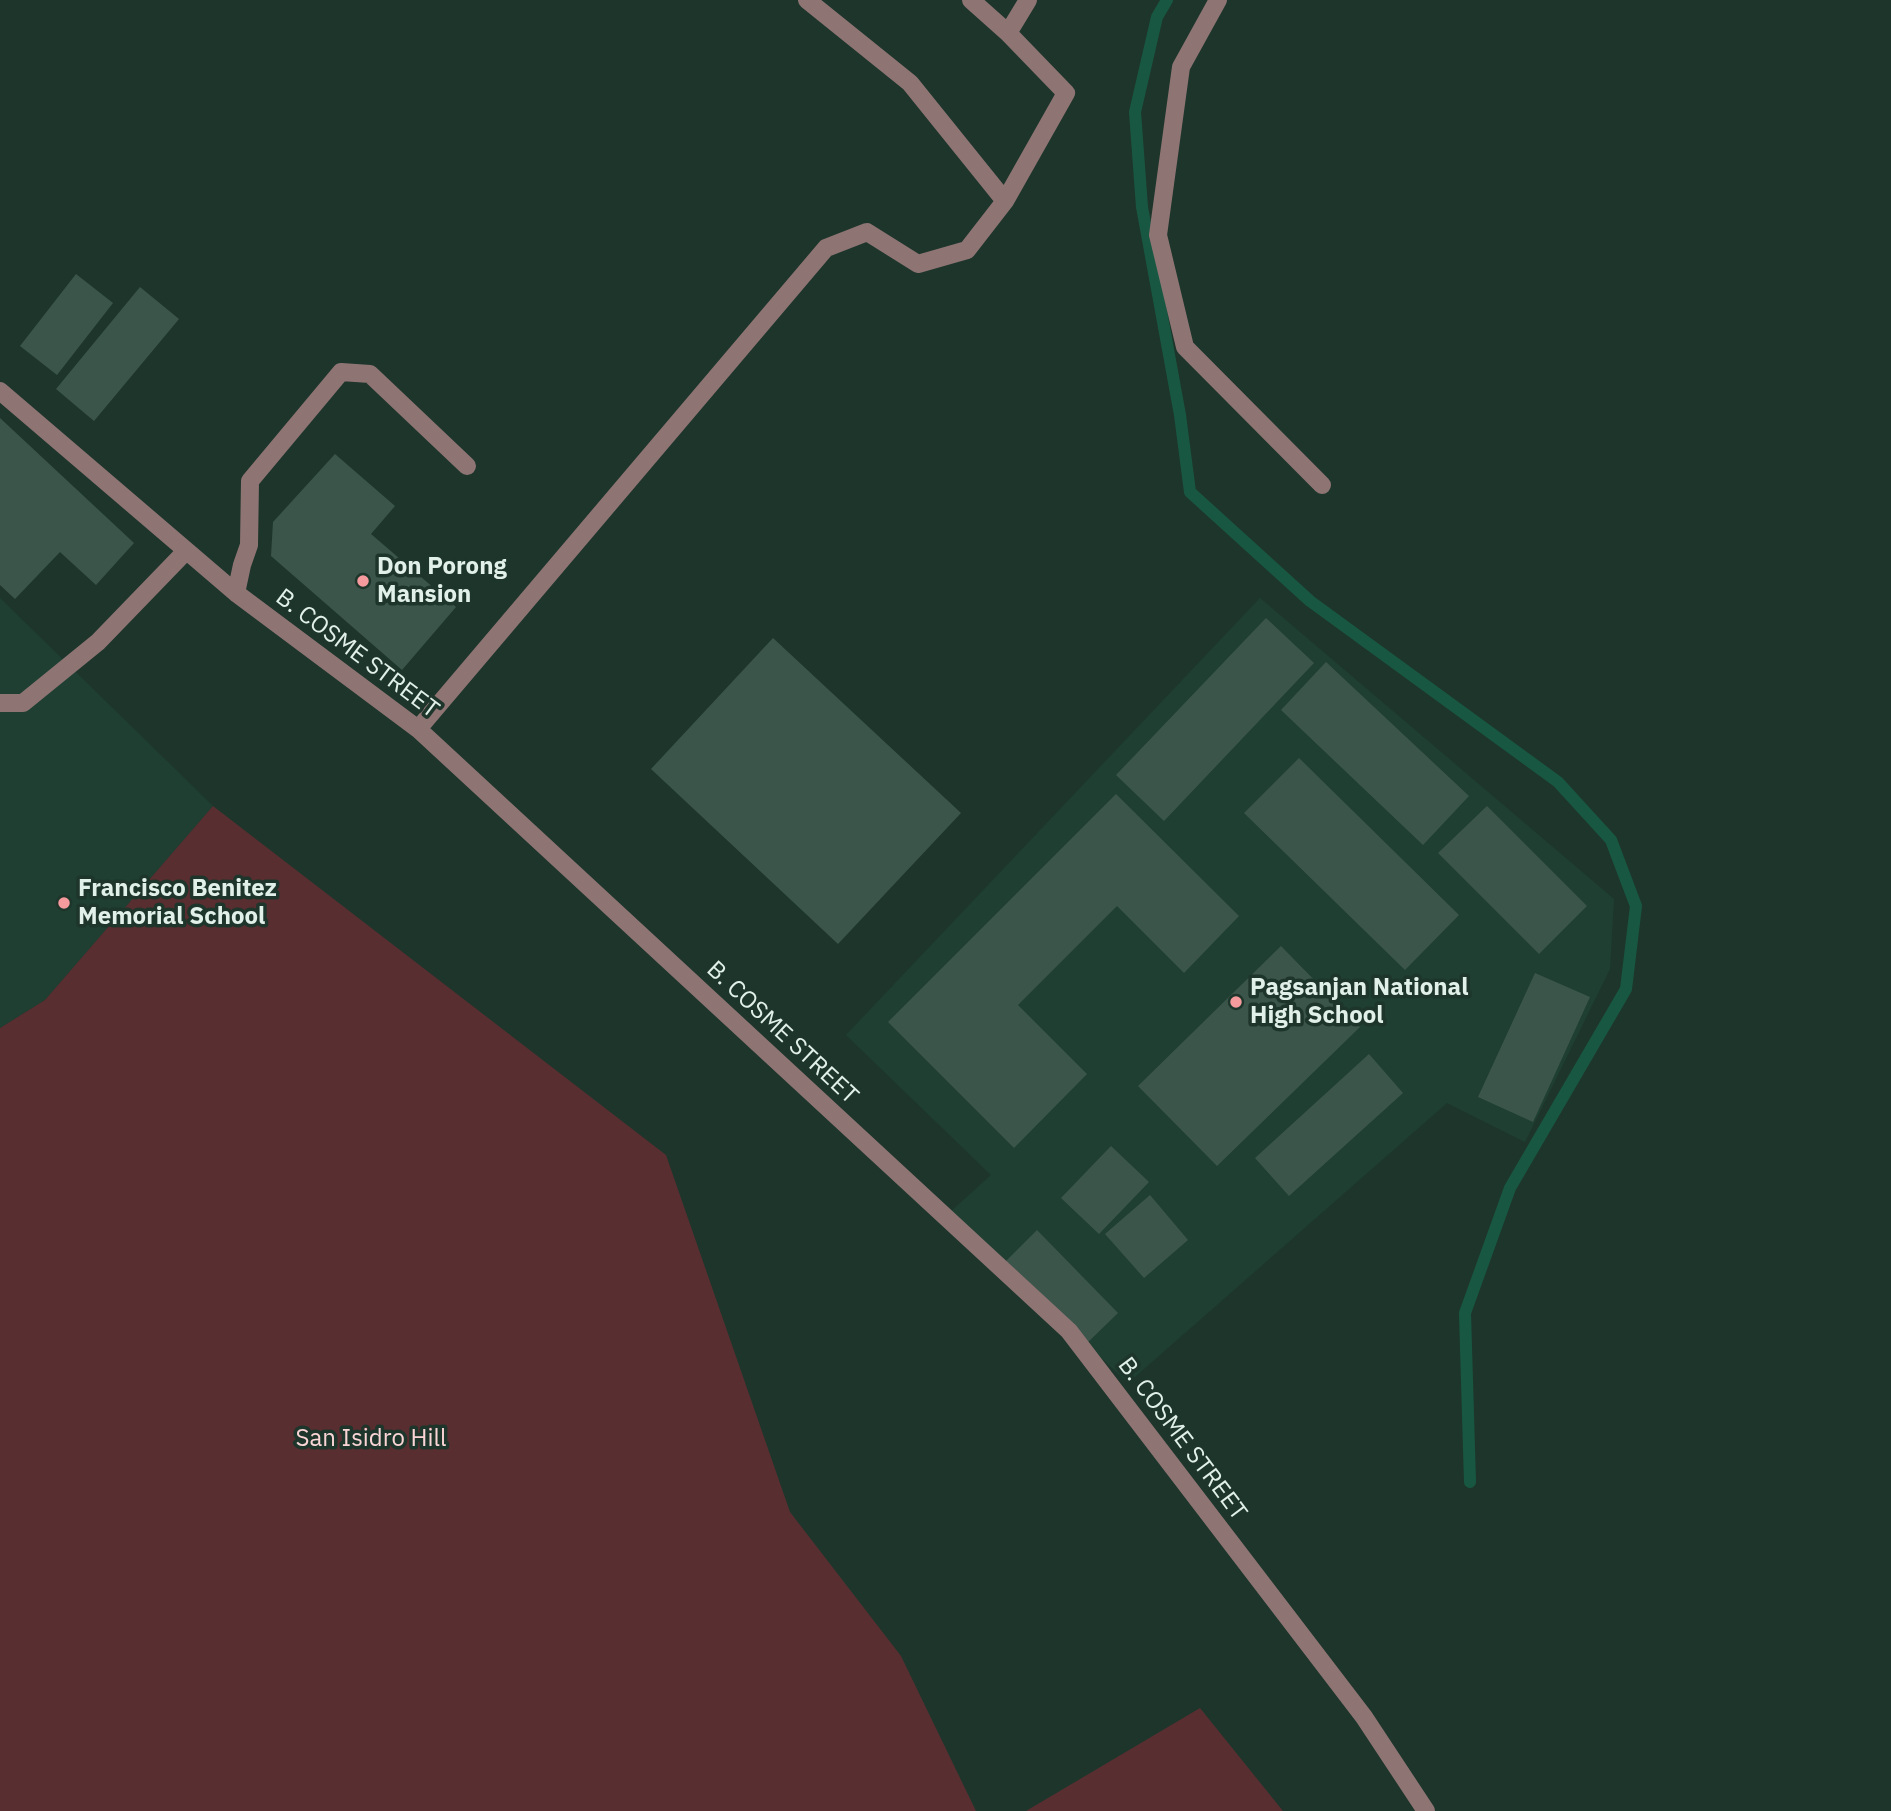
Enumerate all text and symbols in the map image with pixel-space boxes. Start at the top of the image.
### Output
place label: Don Porong Mansion [377,553,507,609]
marker: Don Porong Mansion [355,573,371,589]
street label: B. COSME STREET [270,583,444,725]
place label: Francisco Benitez Memorial School [78,875,277,931]
marker: Francisco Benitez Memorial School [56,895,72,911]
street label: B. COSME STREET [700,955,864,1111]
place label: Pagsanjan National High School [1250,974,1469,1030]
marker: Pagsanjan National High School [1228,994,1244,1010]
street label: B. COSME STREET [1111,1352,1253,1526]
park label: San Isidro Hill [296,1425,446,1453]

